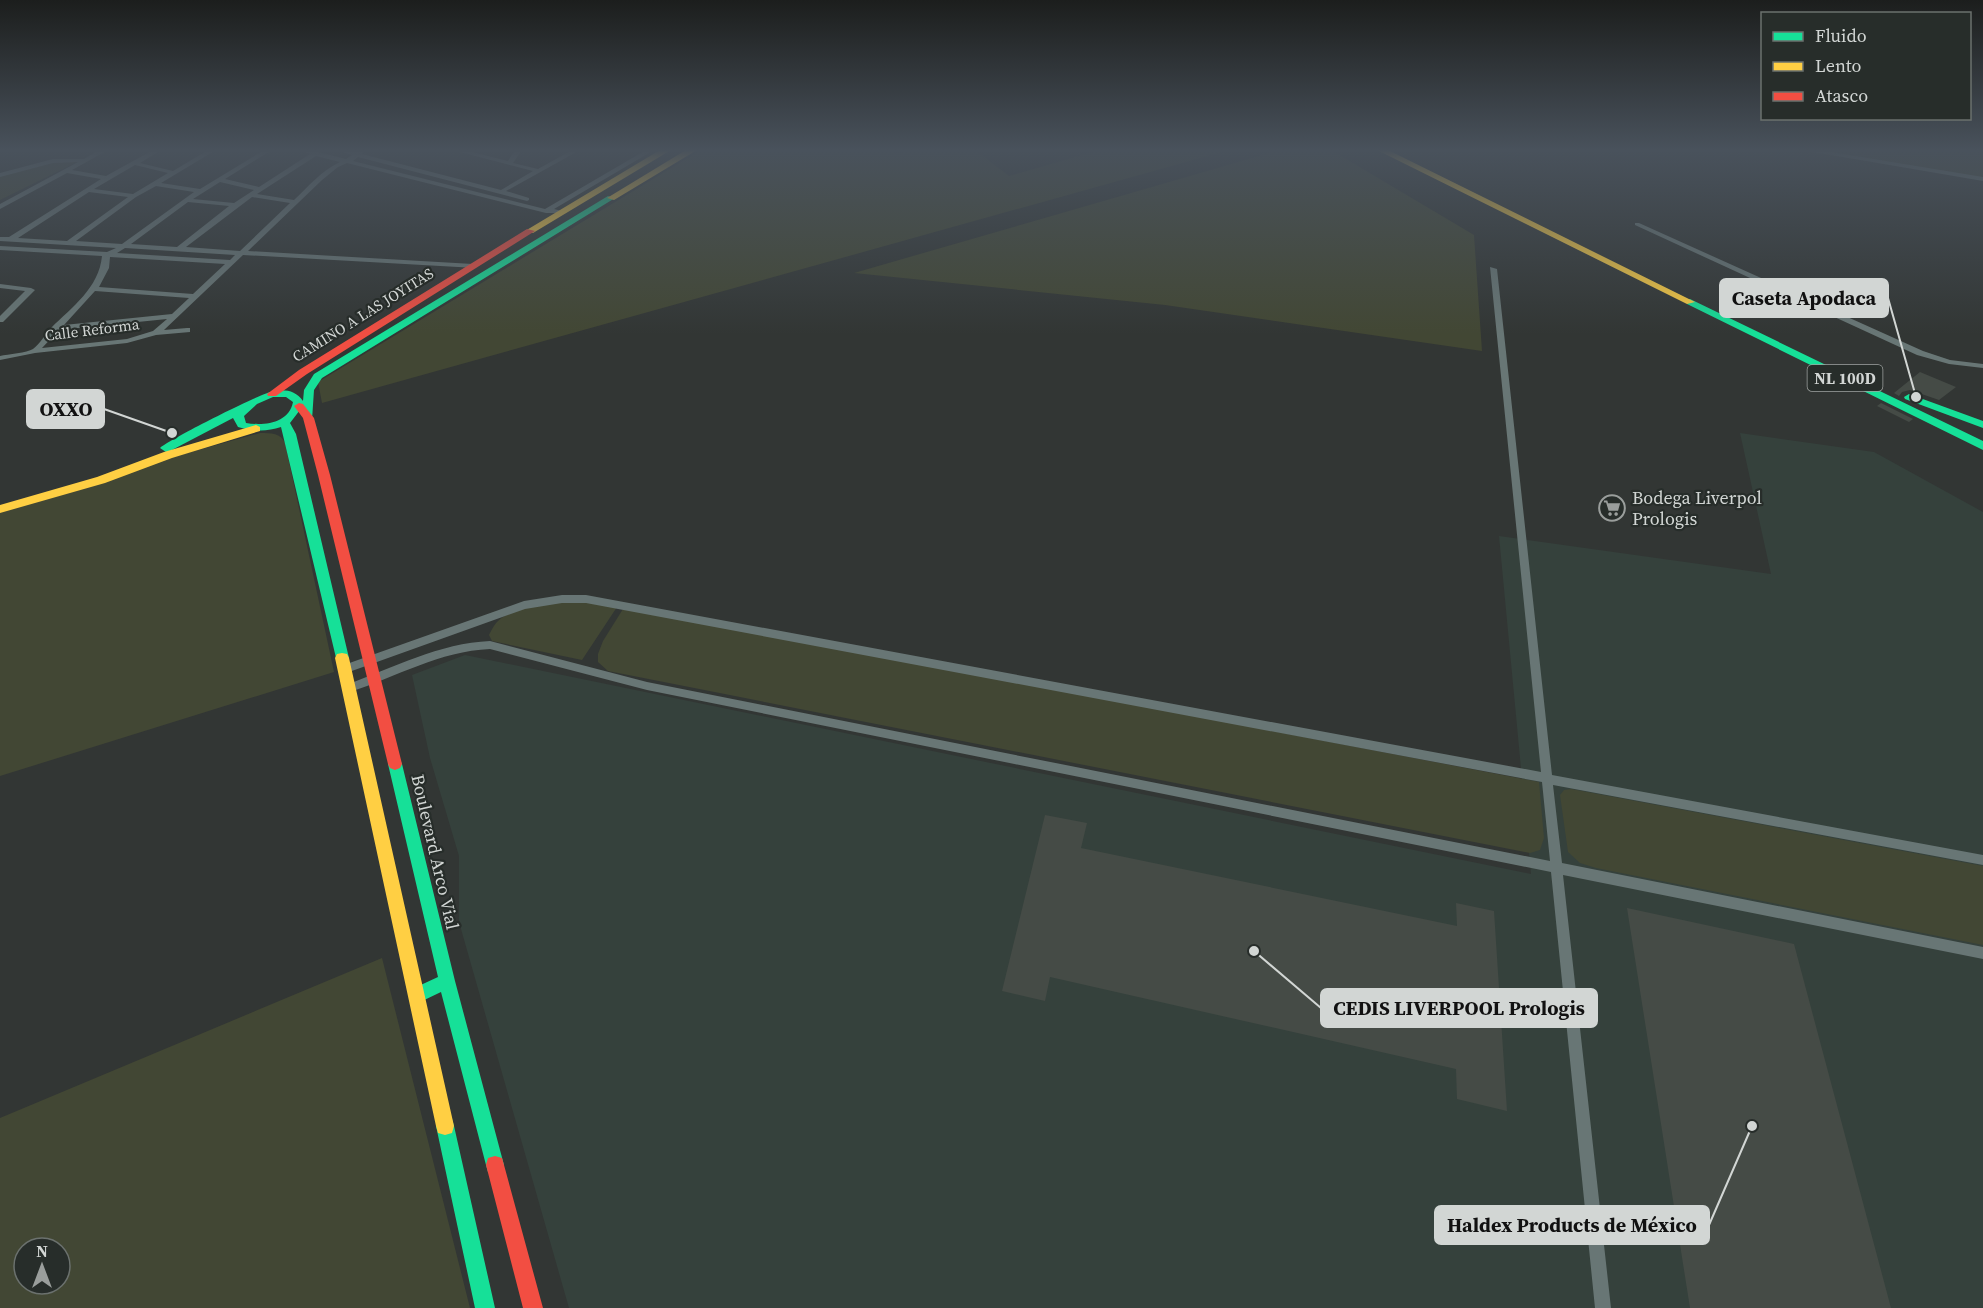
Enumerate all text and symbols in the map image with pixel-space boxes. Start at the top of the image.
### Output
legend [1761,12,1971,120]
text: Fluido [1815,23,1867,48]
text: Lento [1815,53,1862,78]
text: Atasco [1815,83,1868,108]
street label: CAMINO A LAS JOYITAS [288,262,438,367]
callout: Caseta Apodaca [1720,279,1888,317]
text: Caseta Apodaca [1732,284,1877,312]
street label: Calle Reforma [43,313,141,346]
road number: NL 100D [1808,365,1882,391]
callout: OXXO [27,390,104,428]
text: OXXO [39,395,93,423]
place label: Bodega Liverpol Prologis [1632,485,1762,531]
supermarket icon: Bodega Liverpol Prologis [1597,493,1627,523]
street label: Boulevard Arco Vial [405,772,466,932]
callout: CEDIS LIVERPOOL Prologis [1321,989,1597,1027]
text: CEDIS LIVERPOOL Prologis [1333,994,1585,1022]
callout: Haldex Products de México [1435,1206,1709,1244]
text: Haldex Products de México [1447,1211,1697,1239]
north arrow [12,1236,72,1296]
text: N [36,1240,48,1262]

